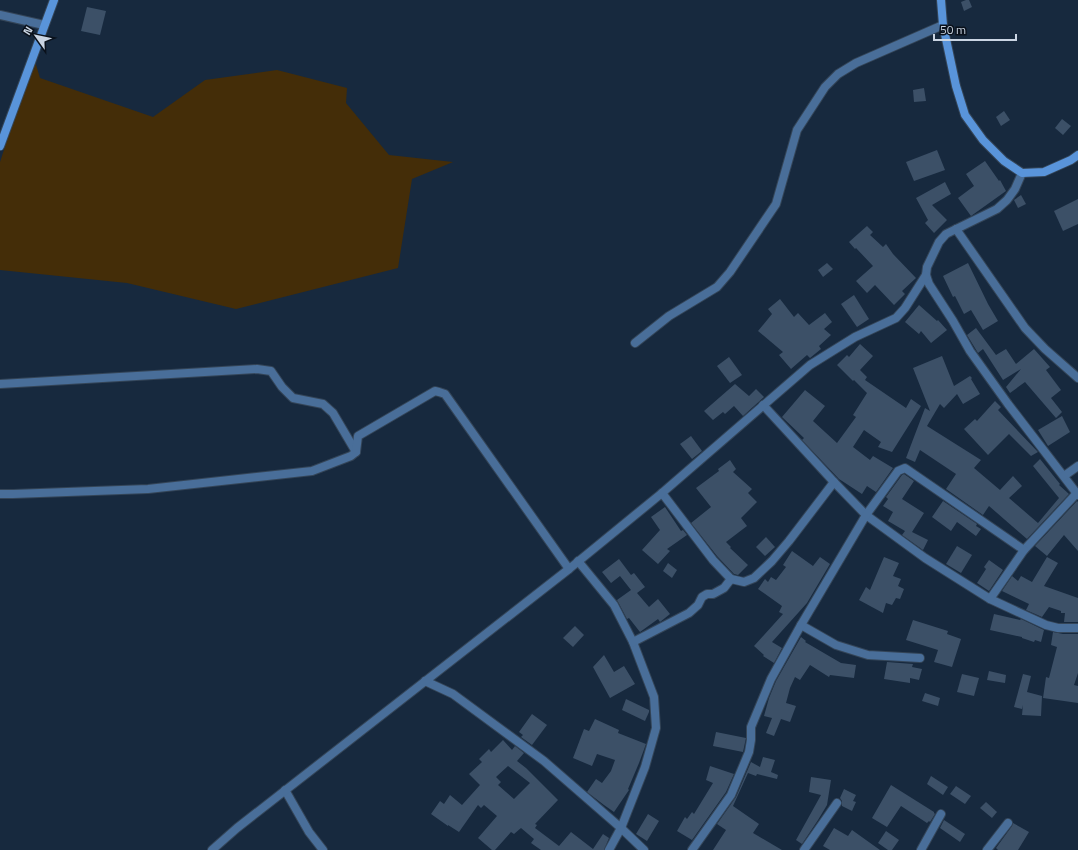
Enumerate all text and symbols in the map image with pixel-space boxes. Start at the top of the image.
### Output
north arrow [16,16,56,56]
scale bar [934,16,1016,42]
text: 50 m [940,20,966,39]
text: N [19,23,36,38]

